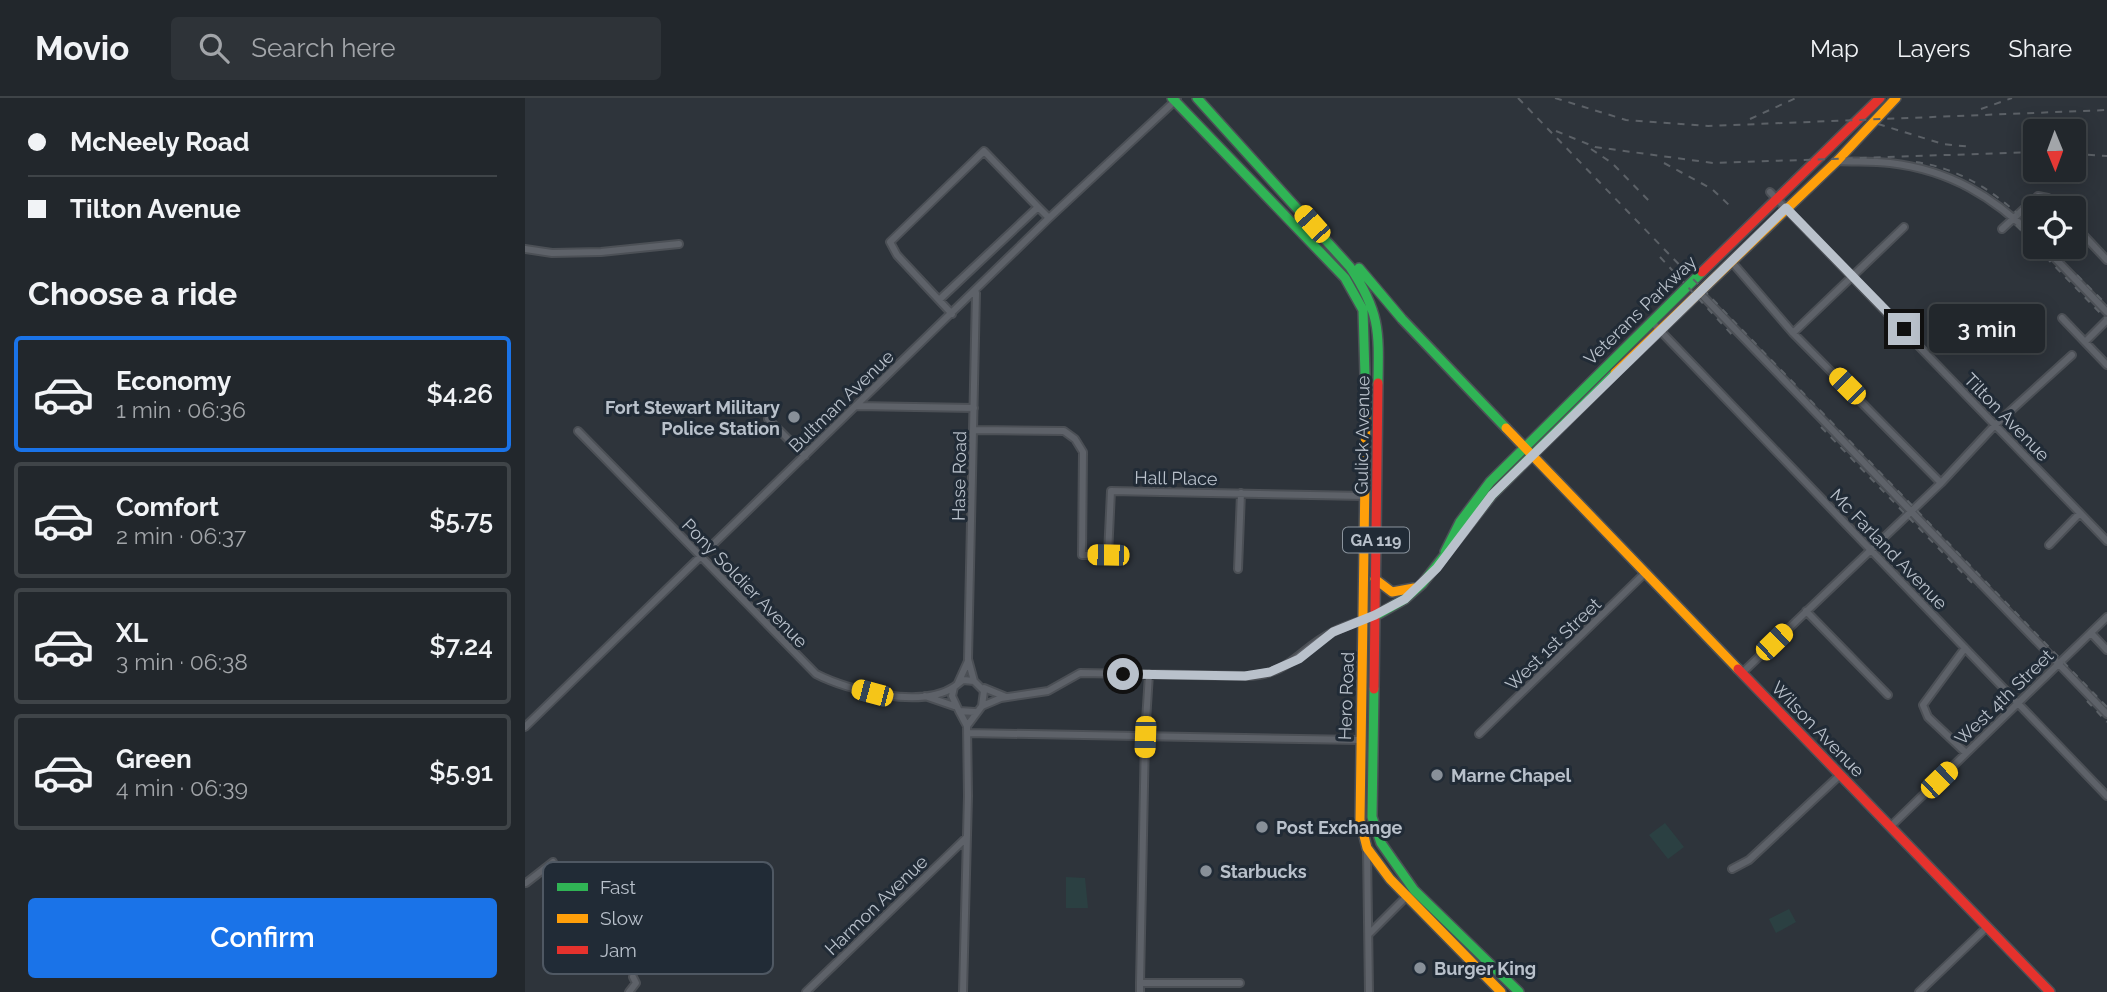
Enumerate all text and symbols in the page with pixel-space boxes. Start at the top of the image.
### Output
search box [171,17,661,80]
text: Movio [35,29,129,68]
icon: search [195,29,233,67]
text: Search here [251,33,396,63]
text: Map [1810,34,1859,63]
text: Layers [1897,34,1970,63]
text: Share [2008,34,2072,63]
north arrow [2023,119,2086,182]
map controls [2023,119,2086,259]
text: McNeely Road [70,127,249,157]
text: Tilton Avenue [70,194,241,224]
button: locate [2023,196,2086,259]
car [1291,201,1334,247]
street label: Veterans Parkway [1579,251,1701,369]
text: Choose a ride [28,275,237,312]
callout: 3 min [1929,304,2044,354]
route end [1888,313,1920,345]
text: 3 min [1958,315,2016,342]
street label: Bultman Avenue [784,345,898,456]
icon: car [32,363,95,426]
car [1825,364,1870,408]
text: Economy [116,366,231,396]
street label: Tilton Avenue [1960,369,2054,466]
street label: Gulick Avenue [1350,375,1374,495]
text: $4.26 [426,379,493,409]
text: 1 min · 06:36 [116,396,246,423]
place label: Fort Stewart Military Police Station [605,397,780,439]
marker: Fort Stewart Military Police Station [786,409,802,425]
street label: Hase Road [948,431,970,521]
street label: Hall Place [1134,467,1218,489]
street label: Mc Farland Avenue [1826,484,1952,614]
icon: car [32,489,95,552]
text: Comfort [116,492,219,522]
text: $5.75 [429,505,493,535]
street label: Pony Soldier Avenue [678,514,812,652]
text: 2 min · 06:37 [116,522,246,549]
road number: GA 119 [1343,528,1409,552]
car [1087,544,1130,566]
street label: West 1st Street [1501,593,1605,695]
icon: car [32,615,95,678]
text: XL [116,618,148,648]
car [1752,620,1797,664]
text: $7.24 [429,631,493,661]
street label: West 4th Street [1951,645,2057,749]
text: 3 min · 06:38 [116,648,248,675]
street label: Hero Road [1334,652,1358,740]
route start [1107,658,1139,690]
car [849,677,896,709]
street label: Wilson Avenue [1767,677,1869,781]
car [1134,716,1157,758]
icon: car [32,741,95,804]
text: Green [116,744,192,774]
text: $5.91 [429,757,493,787]
car [1917,758,1962,802]
place label: Marne Chapel [1451,765,1571,786]
marker: Marne Chapel [1429,767,1445,783]
text: 4 min · 06:39 [116,774,248,801]
place label: Post Exchange [1276,817,1403,838]
marker: Post Exchange [1254,819,1270,835]
street label: Harmon Avenue [820,851,932,959]
place label: Starbucks [1220,861,1307,882]
legend [543,862,773,974]
marker: Starbucks [1198,863,1214,879]
text: Fast [600,876,636,898]
button: Confirm [28,898,497,978]
text: Slow [600,907,644,929]
text: Jam [600,939,637,961]
place label: Burger King [1434,958,1536,979]
marker: Burger King [1412,960,1428,976]

